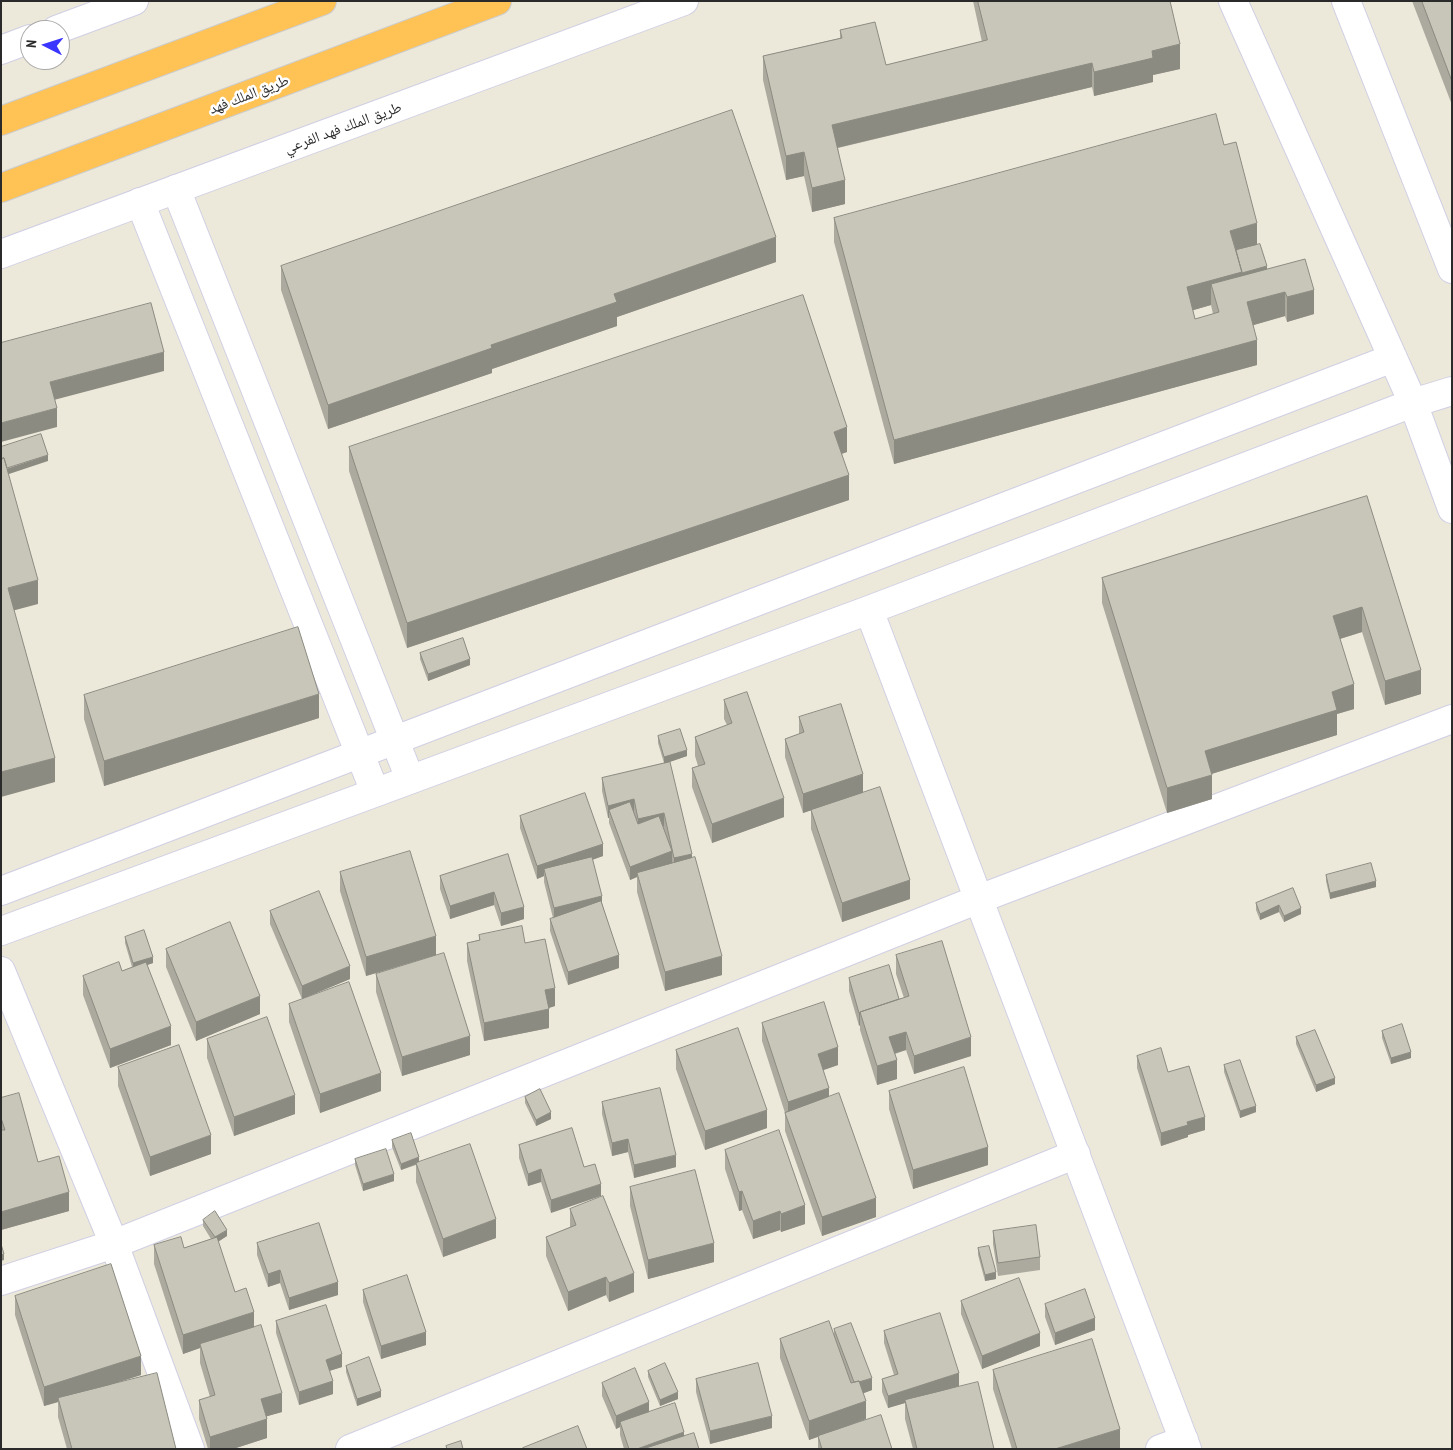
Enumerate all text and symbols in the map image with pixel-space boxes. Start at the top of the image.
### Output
north arrow [20,20,70,70]
text: N [22,39,40,48]
street label: طريق الملك فهد [207,72,291,118]
street label: طريق الملك فهد الفرعي [282,98,404,158]

